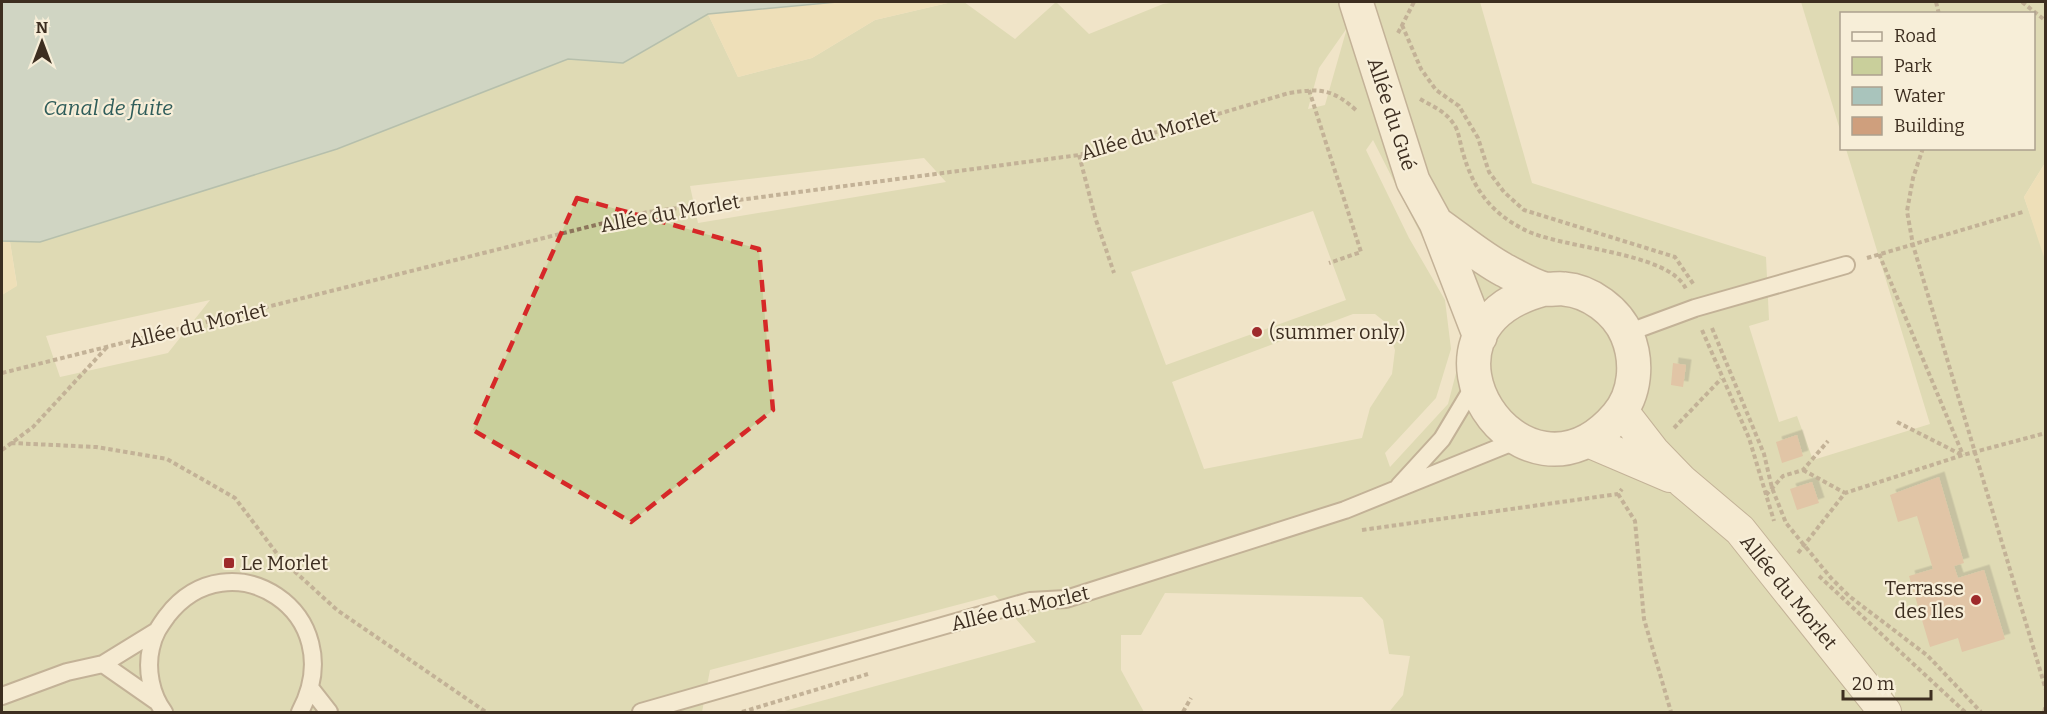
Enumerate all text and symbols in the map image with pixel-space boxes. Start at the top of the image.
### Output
north arrow [12,12,72,72]
legend [1840,12,2035,150]
text: N [36,18,48,37]
text: Road [1894,25,1937,47]
street label: Allée du Gué [1362,54,1422,174]
text: Park [1894,55,1933,77]
text: Water [1894,85,1945,107]
water label: Canal de fuite [43,95,173,121]
street label: Allée du Morlet [1078,103,1220,165]
text: Building [1894,115,1965,137]
street label: Allée du Morlet [598,189,742,237]
street label: Allée du Morlet [127,297,269,353]
place label: (summer only) [1269,320,1405,344]
marker: (summer only) [1250,325,1264,339]
street label: Allée du Morlet [1735,530,1843,654]
place label: Le Morlet [241,551,328,575]
marker: Le Morlet [222,556,236,570]
place label: Terrasse des Iles [1885,576,1964,623]
street label: Allée du Morlet [949,580,1091,636]
marker: Terrasse des Iles [1969,593,1983,607]
scale bar [1843,663,1932,701]
text: 20 m [1852,673,1894,695]

